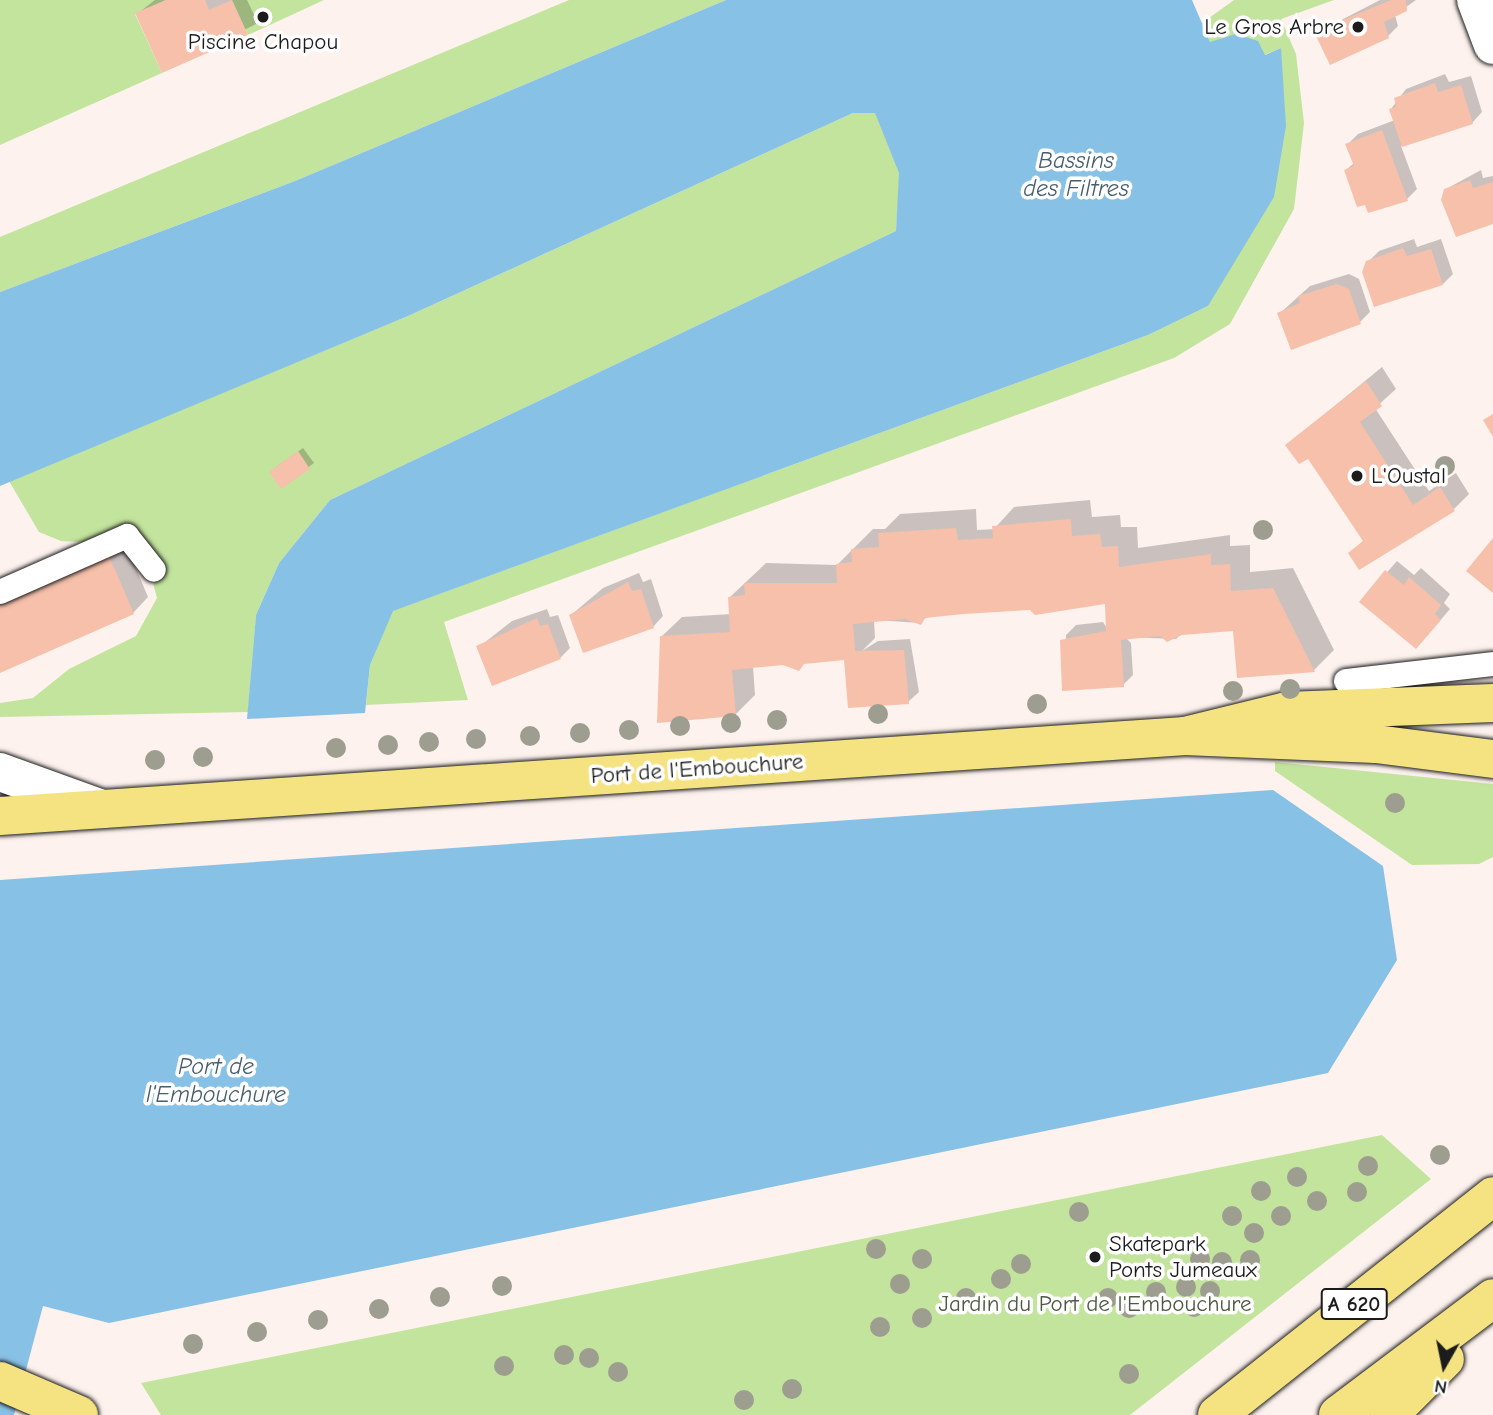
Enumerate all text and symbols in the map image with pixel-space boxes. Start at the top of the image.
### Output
marker: Piscine Chapou [255,9,271,25]
place label: Le Gros Arbre [1204,13,1344,41]
marker: Le Gros Arbre [1350,19,1366,35]
place label: Piscine Chapou [188,28,338,56]
water label: Bassins des Filtres [1023,147,1129,203]
place label: L'Oustal [1371,462,1446,490]
marker: L'Oustal [1349,468,1365,484]
street label: Port de l'Embouchure [590,748,804,790]
water label: Port de l'Embouchure [146,1053,286,1109]
place label: Skatepark Ponts Jumeaux [1109,1230,1257,1284]
marker: Skatepark Ponts Jumeaux [1087,1249,1103,1265]
road number: A 620 [1319,1286,1389,1322]
park label: Jardin du Port de l'Embouchure [938,1290,1252,1318]
north arrow [1409,1331,1479,1401]
text: N [1433,1375,1449,1399]

